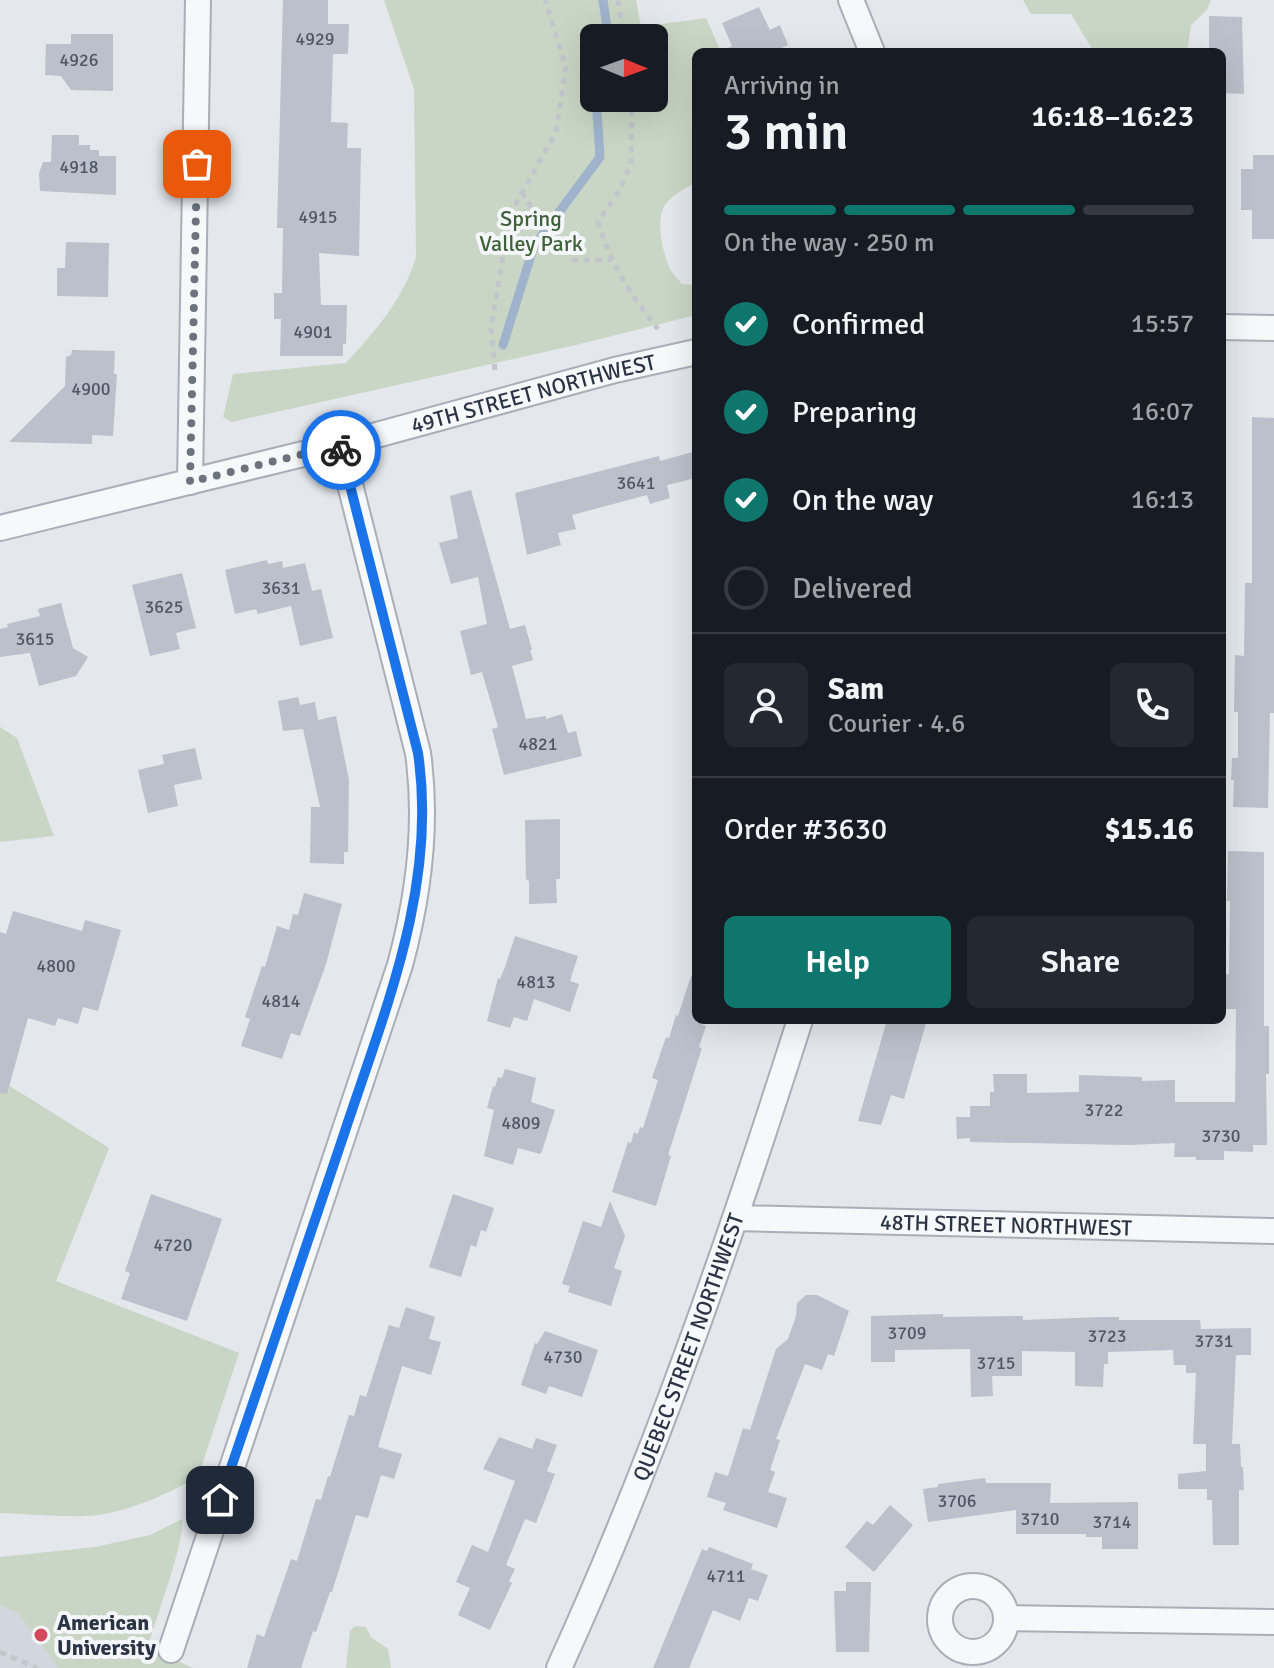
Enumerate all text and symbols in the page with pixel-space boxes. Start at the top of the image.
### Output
north arrow [580,24,668,112]
map controls [580,24,668,112]
house number: 4929 [296,28,334,50]
house number: 4926 [60,49,98,71]
text: Arriving in [724,70,840,102]
text: 16:18–16:23 [1031,98,1194,135]
text: 3 min [724,100,849,164]
pin [163,130,231,198]
icon: bag [175,142,219,186]
house number: 4918 [60,156,98,178]
park label: Spring Valley Park [479,205,583,257]
house number: 4915 [299,206,337,228]
text: On the way · 250 m [724,227,934,259]
icon: check [724,302,768,346]
text: Confirmed [792,306,925,343]
text: 15:57 [1131,308,1194,340]
house number: 4901 [294,321,332,343]
street label: 49TH STREET NORTHWEST [408,348,658,439]
house number: 4900 [72,378,110,400]
icon: check [724,390,768,434]
text: Preparing [792,394,917,431]
text: 16:07 [1131,396,1194,428]
courier [301,410,381,490]
icon: bike [319,428,363,472]
house number: 3641 [617,472,655,494]
icon: check [724,478,768,522]
text: On the way [792,482,933,519]
text: 16:13 [1131,484,1194,516]
text: Delivered [792,570,913,607]
house number: 3631 [262,577,300,599]
house number: 3625 [145,596,183,618]
house number: 3615 [16,628,54,650]
button: person [724,663,808,747]
button: phone [1110,663,1194,747]
text: Sam [828,671,884,708]
text: Courier · 4.6 [828,708,965,740]
house number: 4821 [519,733,557,755]
text: Order #3630 [724,811,887,848]
text: $15.16 [1104,811,1194,848]
button: Help [724,916,951,1008]
button: Share [967,916,1194,1008]
house number: 4800 [37,955,75,977]
house number: 4813 [517,971,555,993]
house number: 4814 [262,990,301,1012]
house number: 3722 [1085,1099,1123,1121]
house number: 4809 [502,1112,540,1134]
house number: 3730 [1202,1125,1240,1147]
street label: 48TH STREET NORTHWEST [880,1208,1132,1242]
street label: QUEBEC STREET NORTHWEST [627,1210,750,1485]
house number: 4720 [154,1234,192,1256]
house number: 3709 [888,1322,926,1344]
house number: 3723 [1088,1325,1126,1347]
house number: 3731 [1195,1330,1233,1352]
house number: 4730 [544,1346,582,1368]
house number: 3715 [977,1352,1015,1374]
pin [186,1466,254,1534]
icon: home [198,1478,242,1522]
house number: 3706 [938,1490,976,1512]
house number: 3710 [1021,1508,1059,1530]
house number: 3714 [1093,1511,1132,1533]
house number: 4711 [707,1565,745,1587]
place label: American University [57,1609,156,1661]
marker: American University [32,1626,50,1644]

